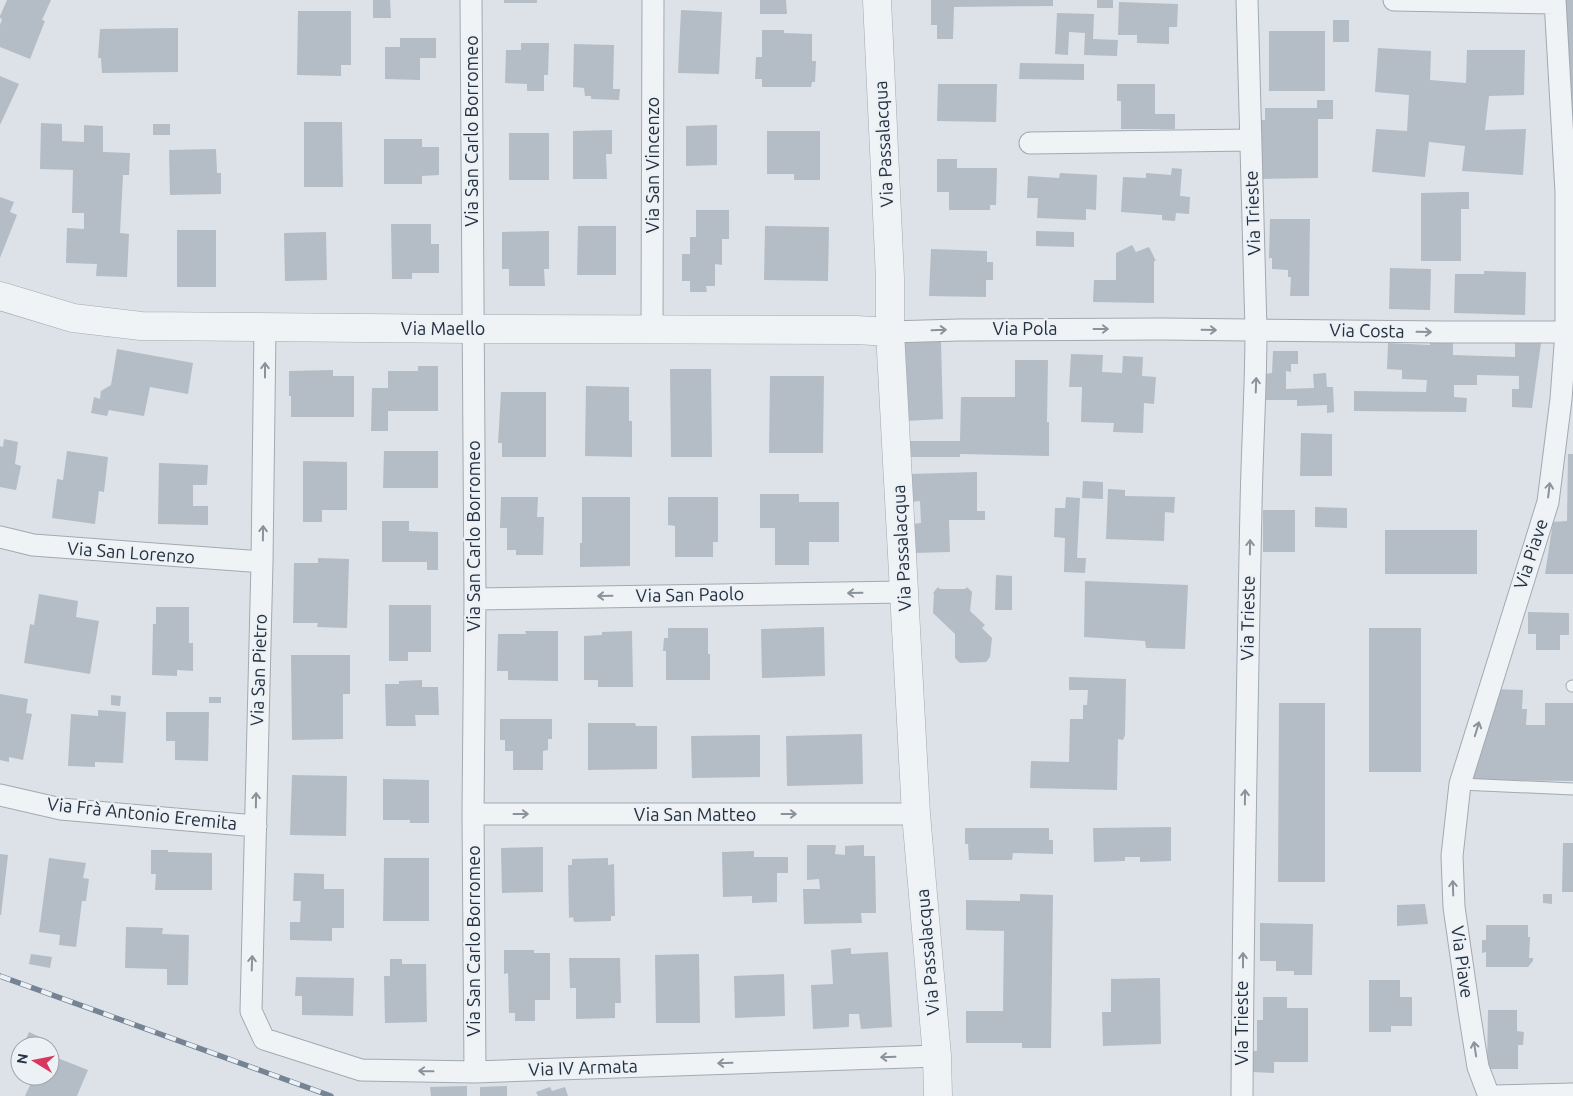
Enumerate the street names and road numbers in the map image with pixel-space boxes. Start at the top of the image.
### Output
street label: Via San Carlo Borromeo [461,35,481,227]
street label: Via Passalacqua [870,80,896,208]
street label: Via San Vincenzo [642,97,662,233]
street label: Via Trieste [1241,170,1263,256]
street label: Via Maello [401,318,485,338]
street label: Via Pola [993,318,1057,338]
street label: Via Costa [1329,319,1405,341]
street label: Via San Carlo Borromeo [463,440,483,632]
street label: Via Passalacqua [888,484,914,612]
street label: Via Piave [1509,516,1551,591]
street label: Via San Lorenzo [66,538,196,566]
street label: Via Trieste [1236,575,1258,661]
street label: Via San Paolo [636,583,744,605]
street label: Via San Pietro [246,613,270,726]
street label: Via Frà Antonio Eremita [46,793,238,833]
street label: Via San Matteo [634,804,756,824]
street label: Via San Carlo Borromeo [463,845,483,1037]
street label: Via Passalacqua [912,888,942,1016]
street label: Via Piave [1448,924,1478,999]
street label: Via Trieste [1231,980,1251,1066]
street label: Via IV Armata [528,1055,638,1079]

